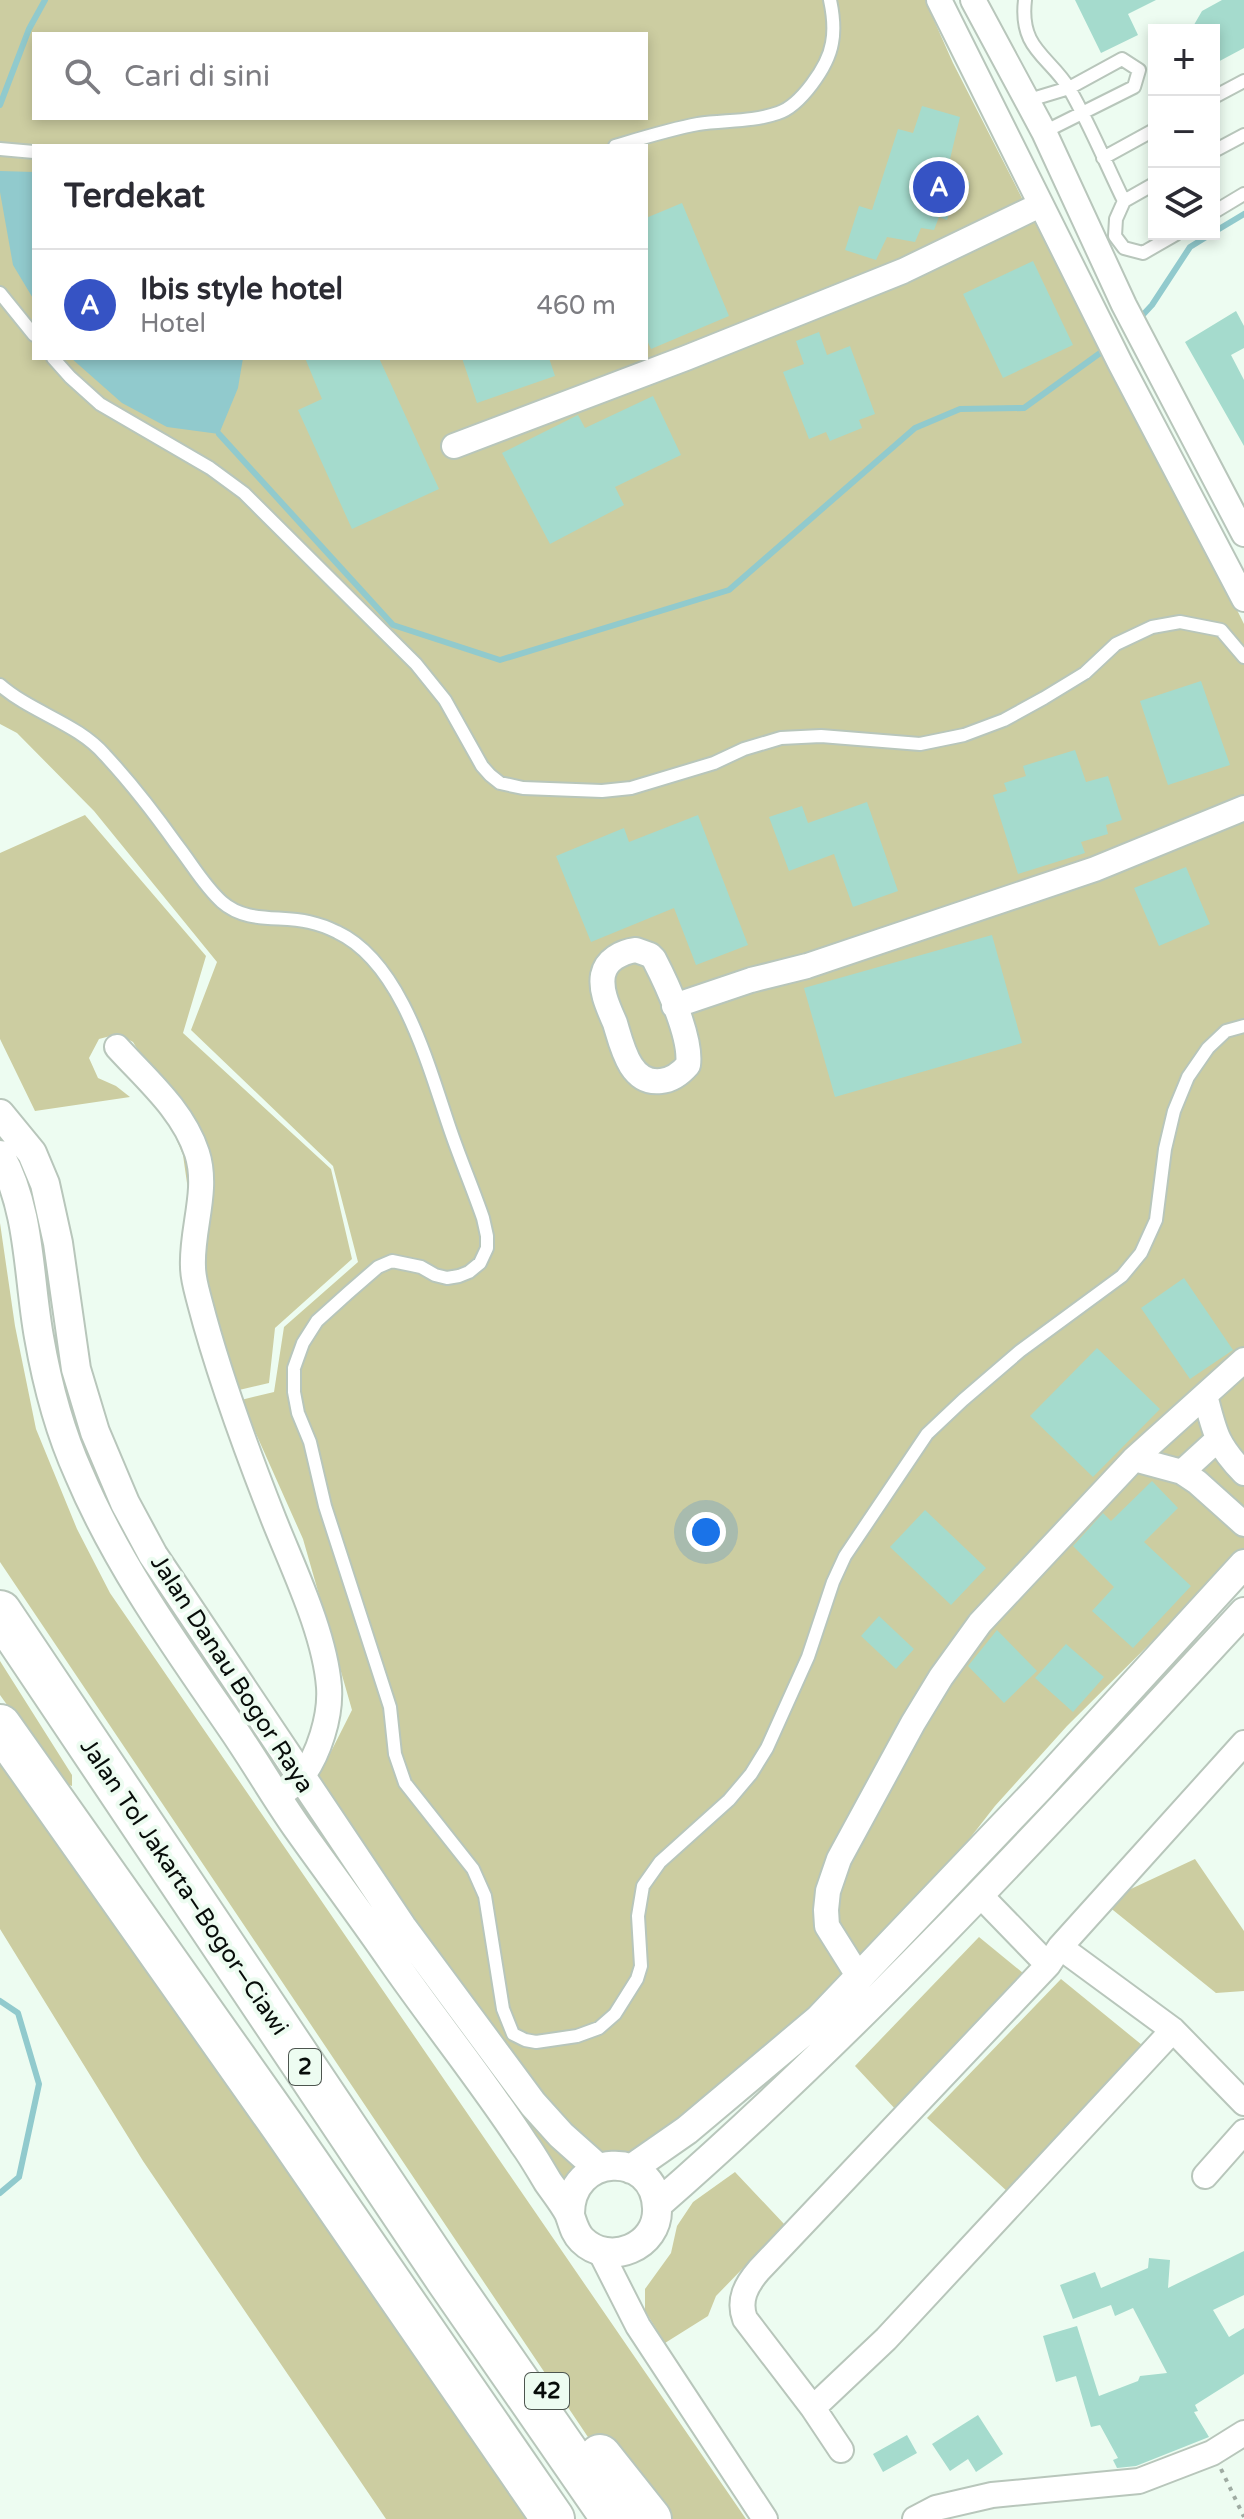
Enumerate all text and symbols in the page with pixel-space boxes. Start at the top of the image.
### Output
map controls [1148,24,1220,240]
button: + [1148,24,1220,96]
search box [32,32,648,120]
icon: search [60,54,104,98]
text: Cari di sini [124,58,270,95]
button: − [1148,96,1220,168]
pin: A [913,157,965,217]
button: layers [1148,168,1220,240]
text: Terdekat [64,176,205,217]
text: Ibis style hotel [140,271,343,308]
text: A [80,290,100,321]
text: 460 m [536,290,616,321]
text: Hotel [140,308,206,339]
your location [686,1512,726,1552]
street label: Jalan Danau Bogor Raya [144,1550,320,1798]
street label: Jalan Tol Jakarta–Bogor–Ciawi [74,1733,294,2041]
road number: 2 [289,2049,321,2085]
road number: 42 [525,2373,569,2409]

